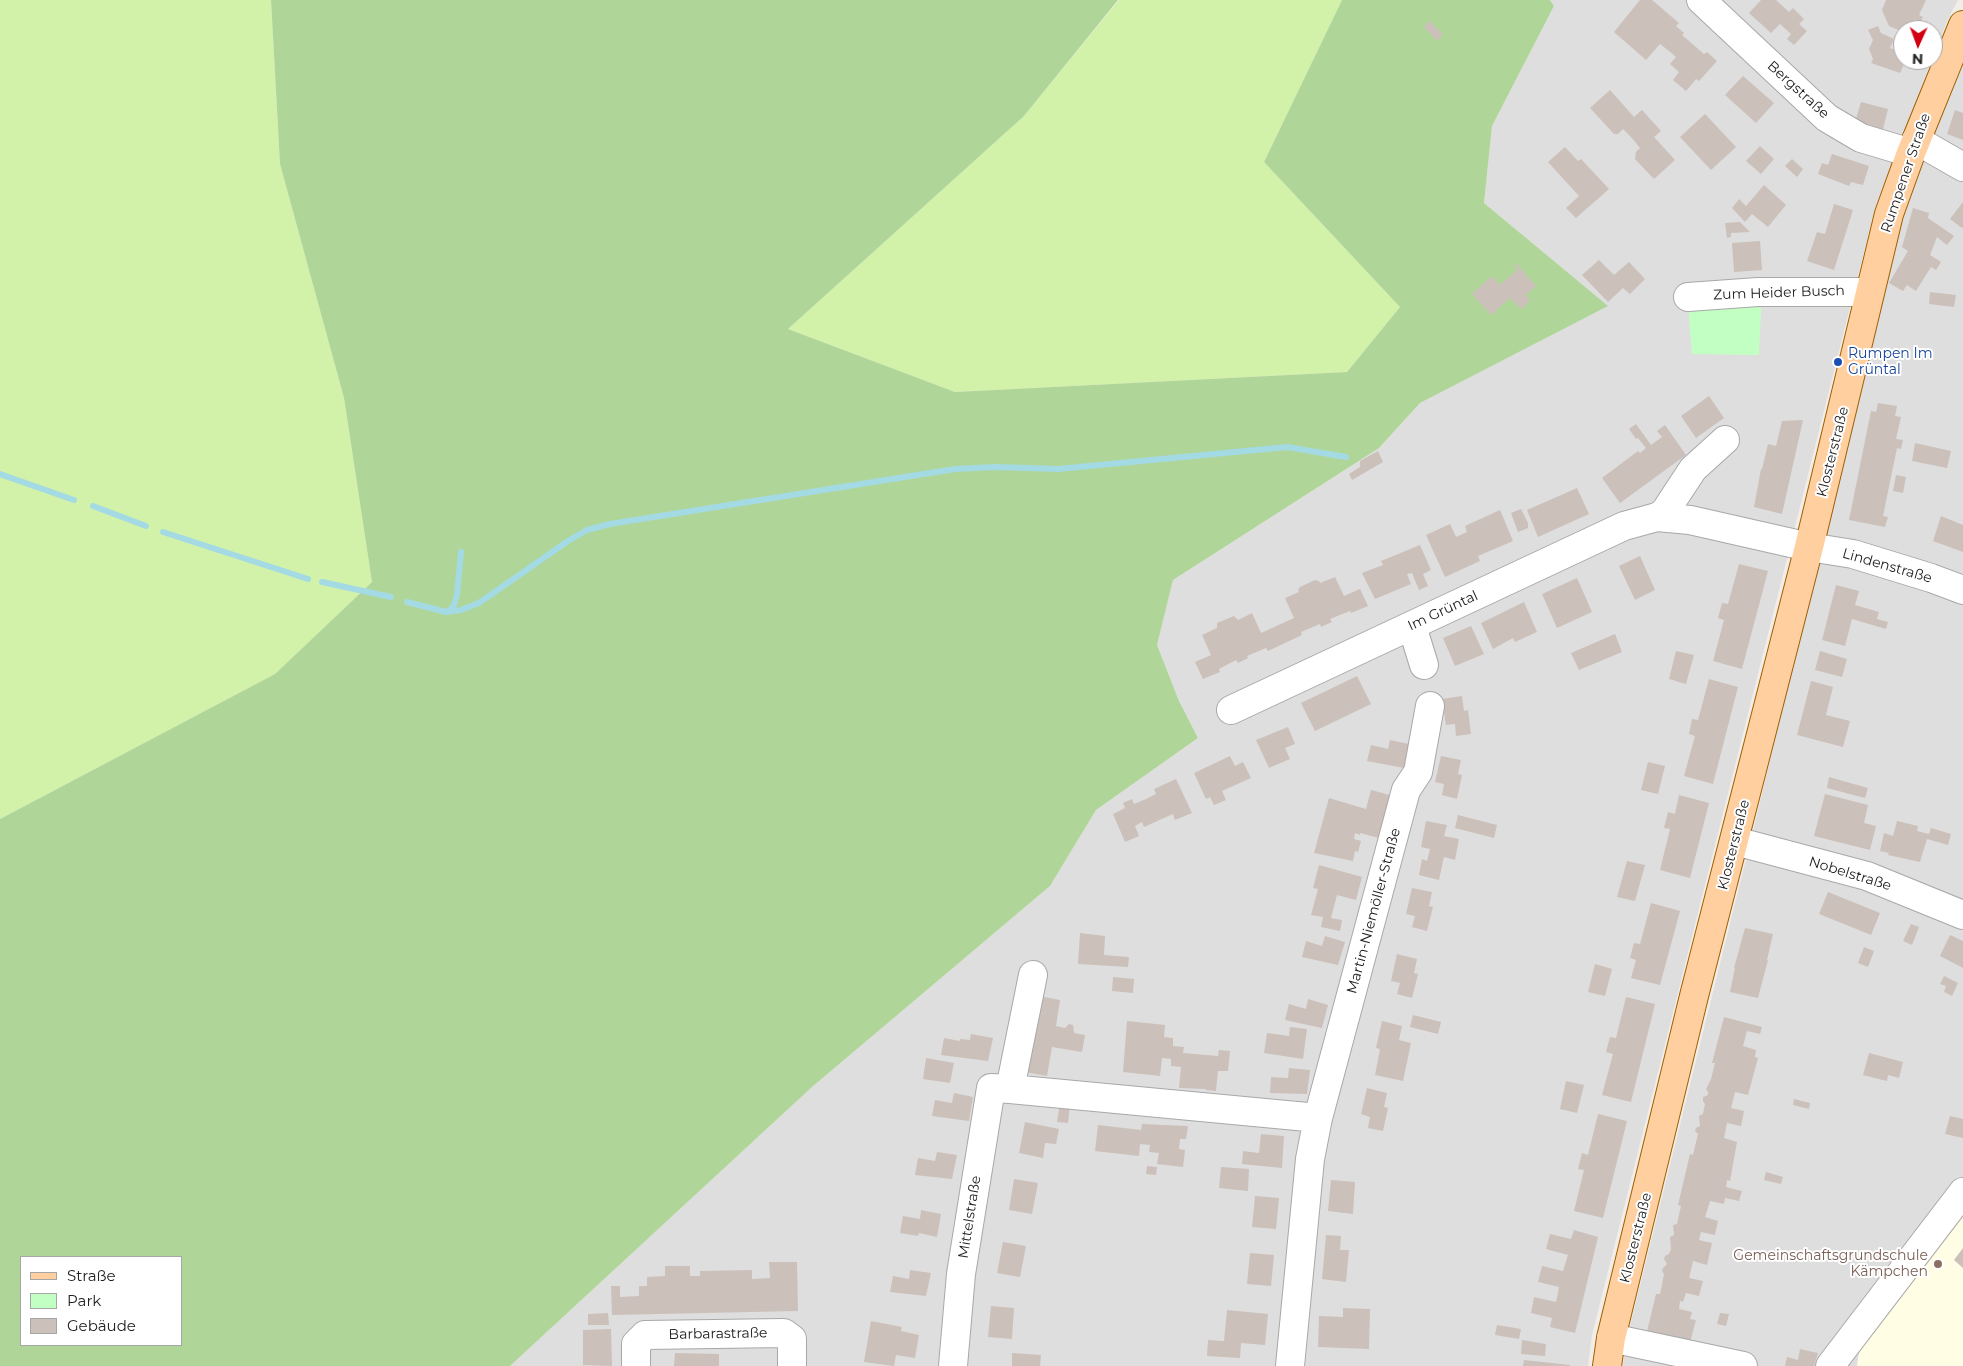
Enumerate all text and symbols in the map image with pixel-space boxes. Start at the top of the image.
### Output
north arrow [1893,20,1943,70]
text: N [1912,50,1923,68]
street label: Bergstraße [1764,58,1832,122]
street label: Rumpener Straße [1878,111,1934,235]
street label: Zum Heider Busch [1713,282,1845,304]
place label: Rumpen Im Grüntal [1848,346,1933,378]
marker: Rumpen Im Grüntal [1832,356,1844,368]
street label: Klosterstraße [1814,405,1852,499]
street label: Lindenstraße [1840,545,1934,587]
street label: Im Grüntal [1405,587,1481,635]
street label: Klosterstraße [1715,798,1753,892]
street label: Martin-Niemöller-Straße [1344,826,1404,996]
street label: Nobelstraße [1807,853,1893,895]
street label: Mittelstraße [955,1174,985,1260]
street label: Klosterstraße [1617,1191,1655,1285]
place label: Gemeinschaftsgrundschule Kämpchen [1733,1248,1928,1280]
legend [20,1256,182,1346]
marker: Gemeinschaftsgrundschule Kämpchen [1932,1258,1944,1270]
text: Straße [67,1266,116,1285]
text: Park [67,1291,101,1310]
text: Gebäude [67,1316,136,1335]
street label: Barbarastraße [668,1325,768,1343]

